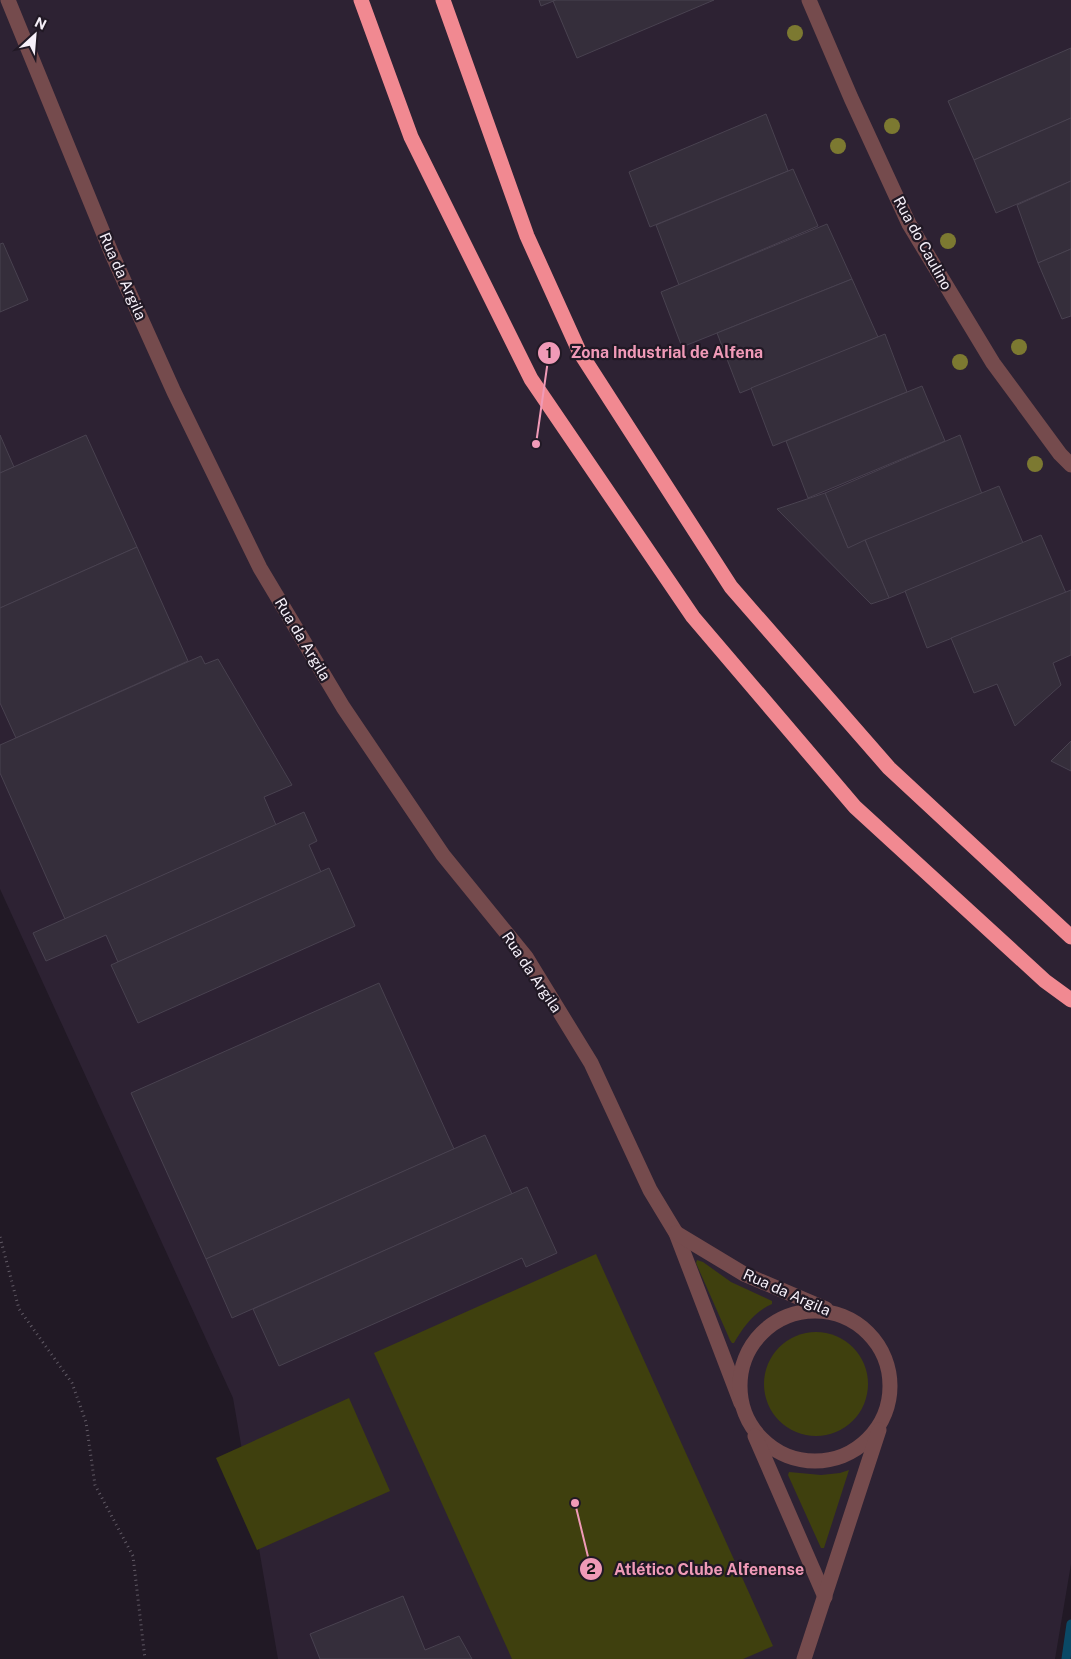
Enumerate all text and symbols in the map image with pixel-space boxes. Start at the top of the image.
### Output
north arrow [10,10,60,60]
text: N [32,14,49,33]
street label: Rua do Caulino [890,193,956,293]
street label: Rua da Argila [96,230,150,322]
callout: Zona Industrial de Alfena [536,337,774,368]
text: Zona Industrial de Alfena [571,343,763,362]
text: 1 [546,344,552,361]
street label: Rua da Argila [272,595,334,683]
street label: Rua da Argila [499,928,565,1016]
street label: Rua da Argila [741,1265,833,1319]
callout: Atlético Clube Alfenense [579,1554,814,1585]
text: 2 [586,1560,596,1577]
text: Atlético Clube Alfenense [614,1560,804,1579]

